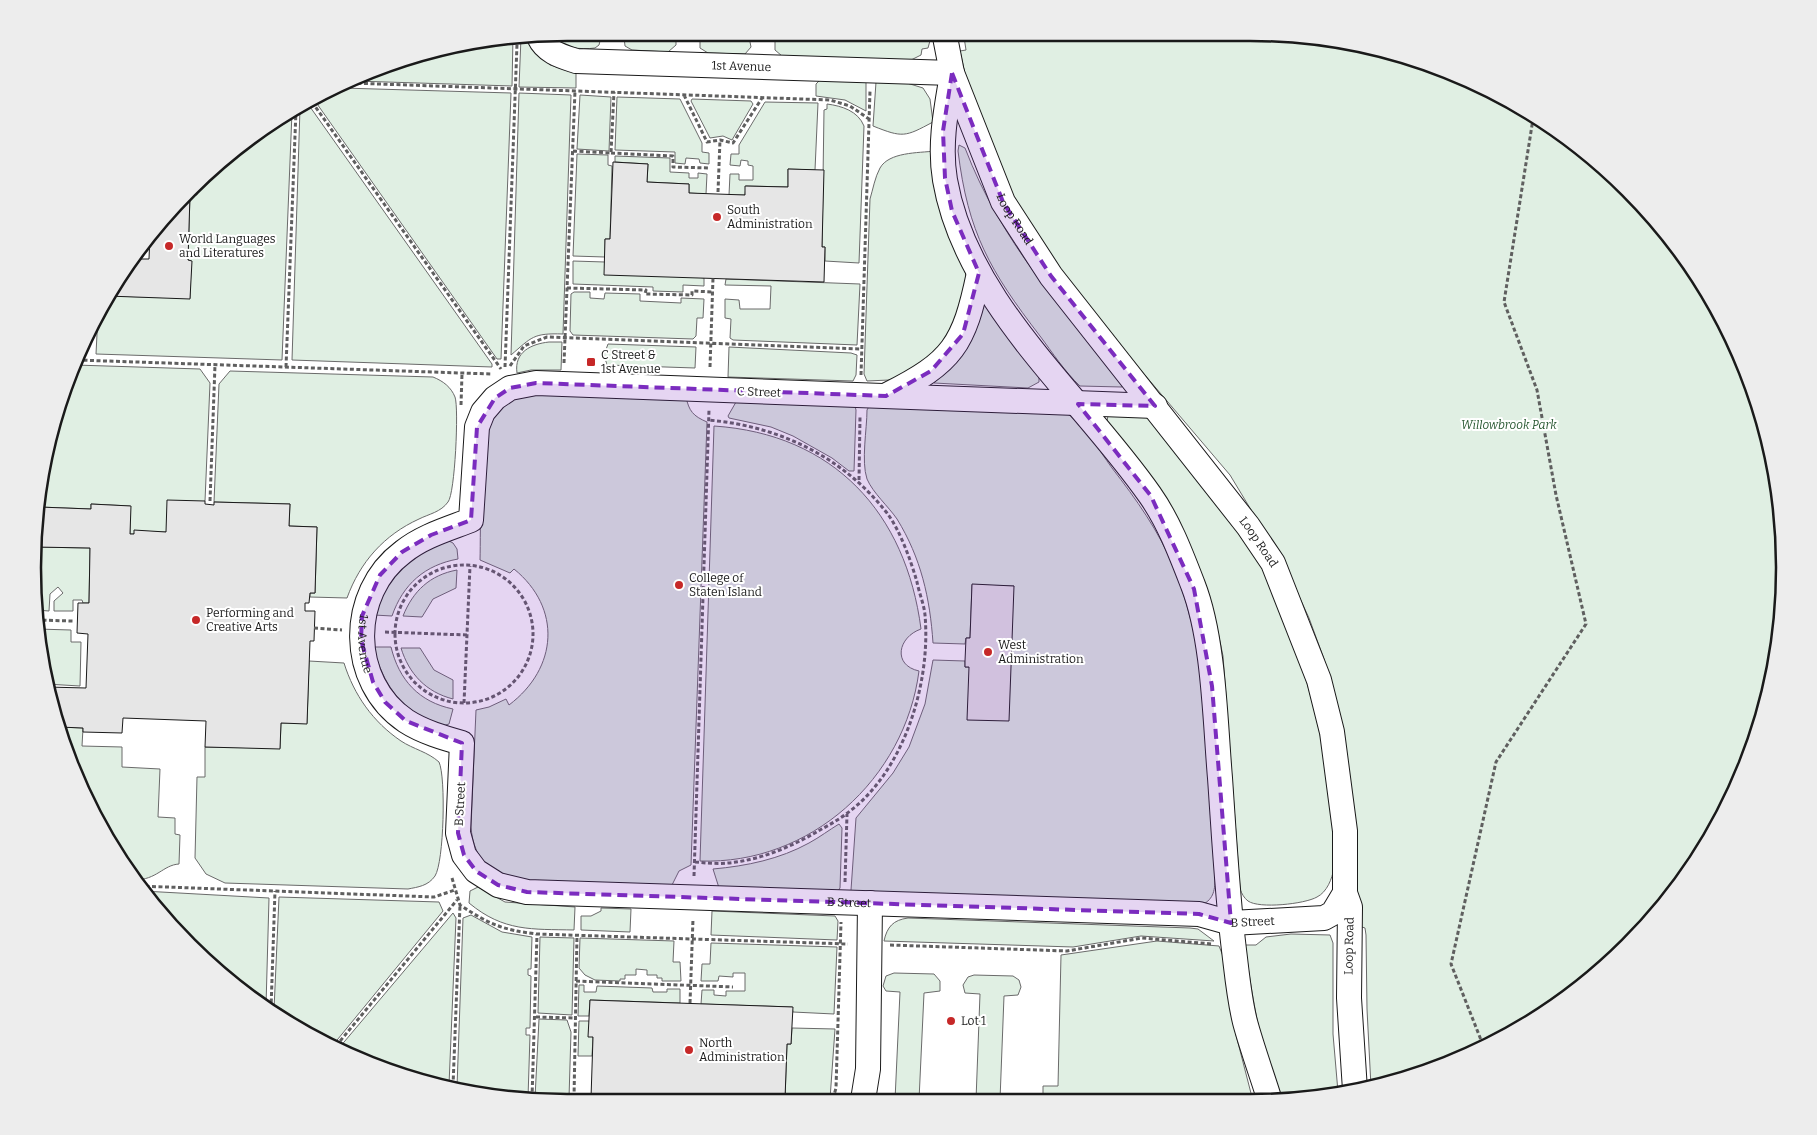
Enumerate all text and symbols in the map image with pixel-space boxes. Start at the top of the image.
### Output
street label: 1st Avenue [711,58,771,74]
street label: Loop Road [993,192,1036,247]
place label: South Administration [727,203,813,231]
marker: South Administration [711,211,723,223]
place label: World Languages and Literatures [179,232,276,260]
marker: World Languages and Literatures [163,240,175,252]
place label: C Street & 1st Avenue [601,348,661,376]
marker: C Street & 1st Avenue [585,356,597,368]
street label: C Street [737,384,782,400]
park label: Willowbrook Park [1461,418,1557,432]
street label: Loop Road [1236,514,1281,570]
place label: College of Staten Island [689,571,762,599]
marker: College of Staten Island [673,579,685,591]
place label: Performing and Creative Arts [206,606,294,634]
street label: 1st Avenue [355,613,375,675]
marker: Performing and Creative Arts [190,614,202,626]
place label: West Administration [998,638,1084,666]
marker: West Administration [982,646,994,658]
street label: B Street [452,781,468,826]
street label: B Street [827,895,872,910]
street label: B Street [1230,914,1276,930]
street label: Loop Road [1341,917,1357,975]
place label: Lot 1 [961,1014,986,1028]
marker: Lot 1 [945,1015,957,1027]
place label: North Administration [699,1036,785,1064]
marker: North Administration [683,1044,695,1056]

